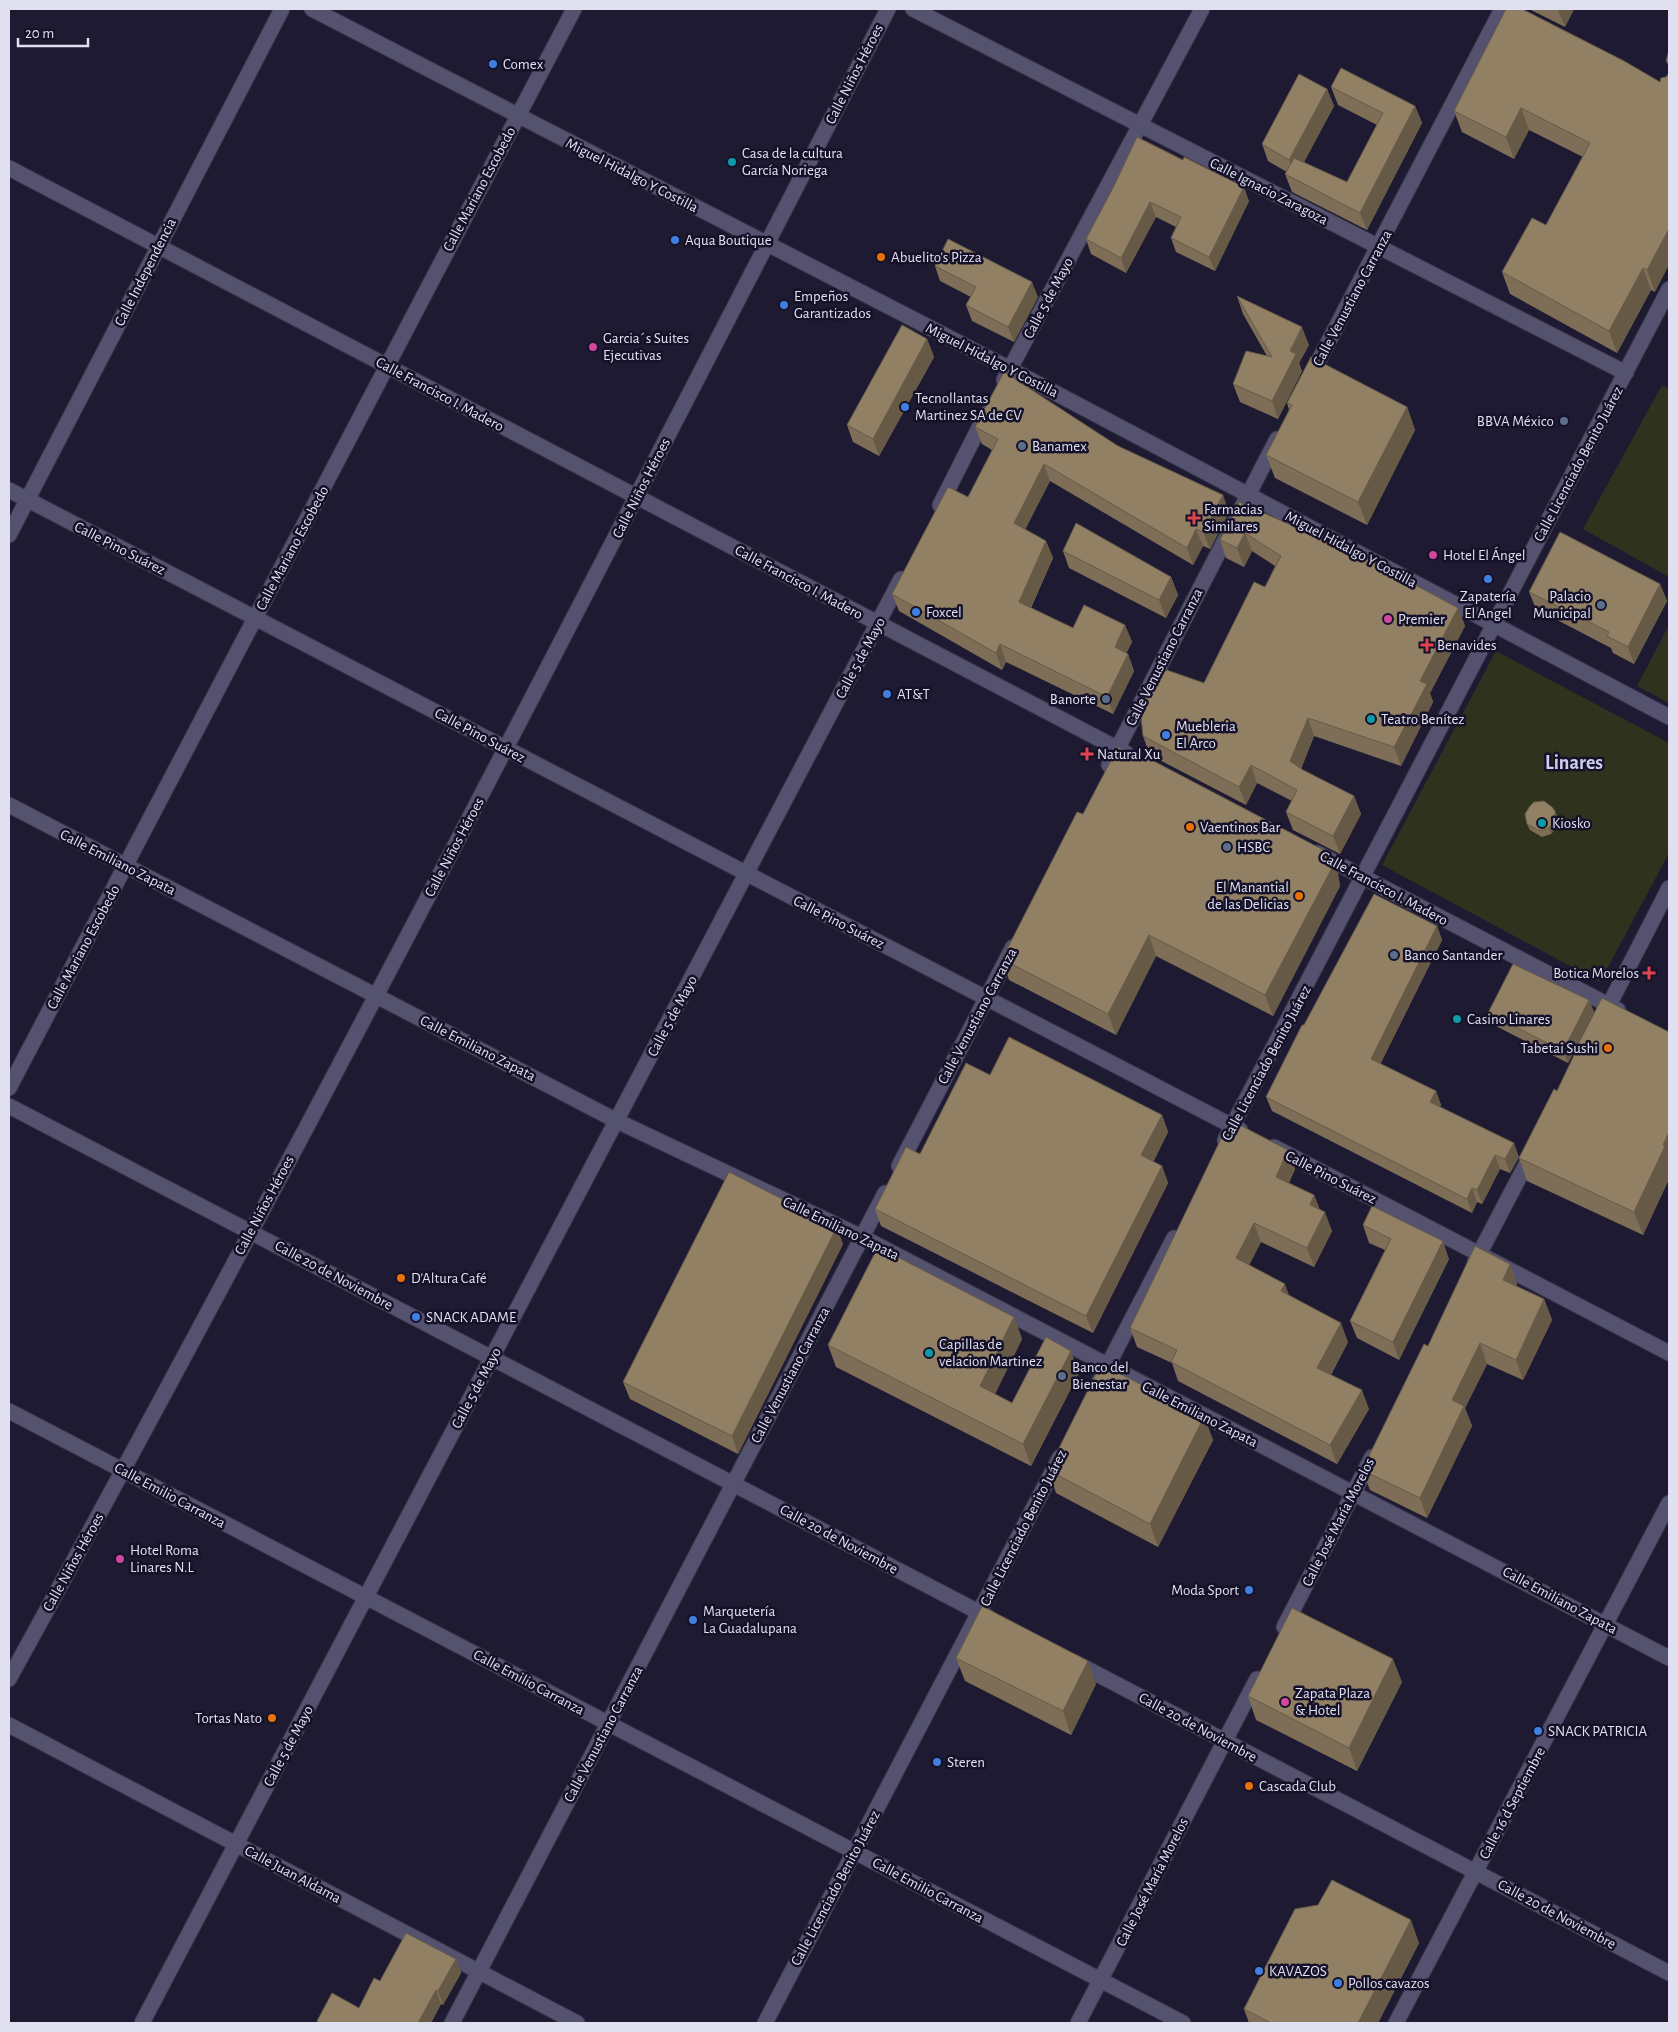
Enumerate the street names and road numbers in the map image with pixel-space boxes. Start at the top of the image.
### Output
street label: Calle Niños Héroes [823,22,886,127]
street label: Calle Mariano Escobedo [440,125,519,254]
street label: Miguel Hidalgo Y Costilla [563,136,701,215]
street label: Calle Ignacio Zaragoza [1207,155,1330,228]
street label: Calle Independencia [112,216,179,329]
street label: Calle Venustiano Carranza [1310,228,1395,369]
street label: Calle 5 de Mayo [1021,255,1076,341]
street label: Miguel Hidalgo Y Costilla [923,321,1061,400]
street label: Calle Francisco I. Madero [373,354,506,434]
street label: Calle Licenciado Benito Juárez [1531,384,1626,544]
street label: Calle Niños Héroes [610,436,673,541]
street label: Calle Mariano Escobedo [253,484,332,613]
street label: Miguel Hidalgo Y Costilla [1283,508,1419,590]
street label: Calle Pino Suárez [72,519,168,578]
street label: Calle Francisco I. Madero [732,542,865,622]
street label: Calle Venustiano Carranza [1123,586,1206,728]
street label: Calle 5 de Mayo [833,615,888,701]
street label: Calle Pino Suárez [432,705,527,766]
street label: Calle Niños Héroes [422,795,487,899]
street label: Calle Emiliano Zapata [58,827,178,898]
street label: Calle Francisco I. Madero [1317,848,1450,928]
street label: Calle Mariano Escobedo [44,883,123,1012]
street label: Calle Pino Suárez [791,893,887,952]
street label: Calle Venustiano Carranza [935,946,1020,1087]
street label: Calle 5 de Mayo [645,973,700,1059]
street label: Calle Licenciado Benito Juárez [1219,983,1314,1143]
street label: Calle Emiliano Zapata [418,1013,538,1084]
street label: Calle Pino Suárez [1283,1148,1379,1207]
street label: Calle Niños Héroes [232,1153,297,1257]
street label: Calle Emiliano Zapata [780,1194,901,1263]
street label: Calle 20 de Noviembre [272,1238,395,1313]
street label: Calle Venustiano Carranza [748,1305,833,1446]
street label: Calle 5 de Mayo [449,1345,504,1431]
street label: Calle Emiliano Zapata [1140,1379,1260,1450]
street label: Calle Licenciado Benito Juárez [977,1448,1069,1609]
street label: Calle José María Morelos [1300,1456,1377,1589]
street label: Calle Emilio Carranza [112,1460,228,1531]
street label: Calle 20 de Noviembre [777,1502,900,1577]
street label: Calle Niños Héroes [40,1510,107,1614]
street label: Calle Emiliano Zapata [1500,1564,1619,1637]
street label: Calle Emilio Carranza [471,1647,587,1718]
street label: Calle Venustiano Carranza [561,1664,646,1805]
street label: Calle 20 de Noviembre [1136,1690,1259,1765]
street label: Calle 5 de Mayo [261,1703,316,1789]
street label: Calle 16 d Septiembre [1477,1745,1548,1862]
street label: Calle Licenciado Benito Juárez [788,1808,883,1968]
street label: Calle José María Morelos [1114,1816,1191,1949]
street label: Calle Juan Aldama [242,1843,343,1906]
street label: Calle Emilio Carranza [870,1855,986,1926]
street label: Calle 20 de Noviembre [1495,1877,1618,1952]

